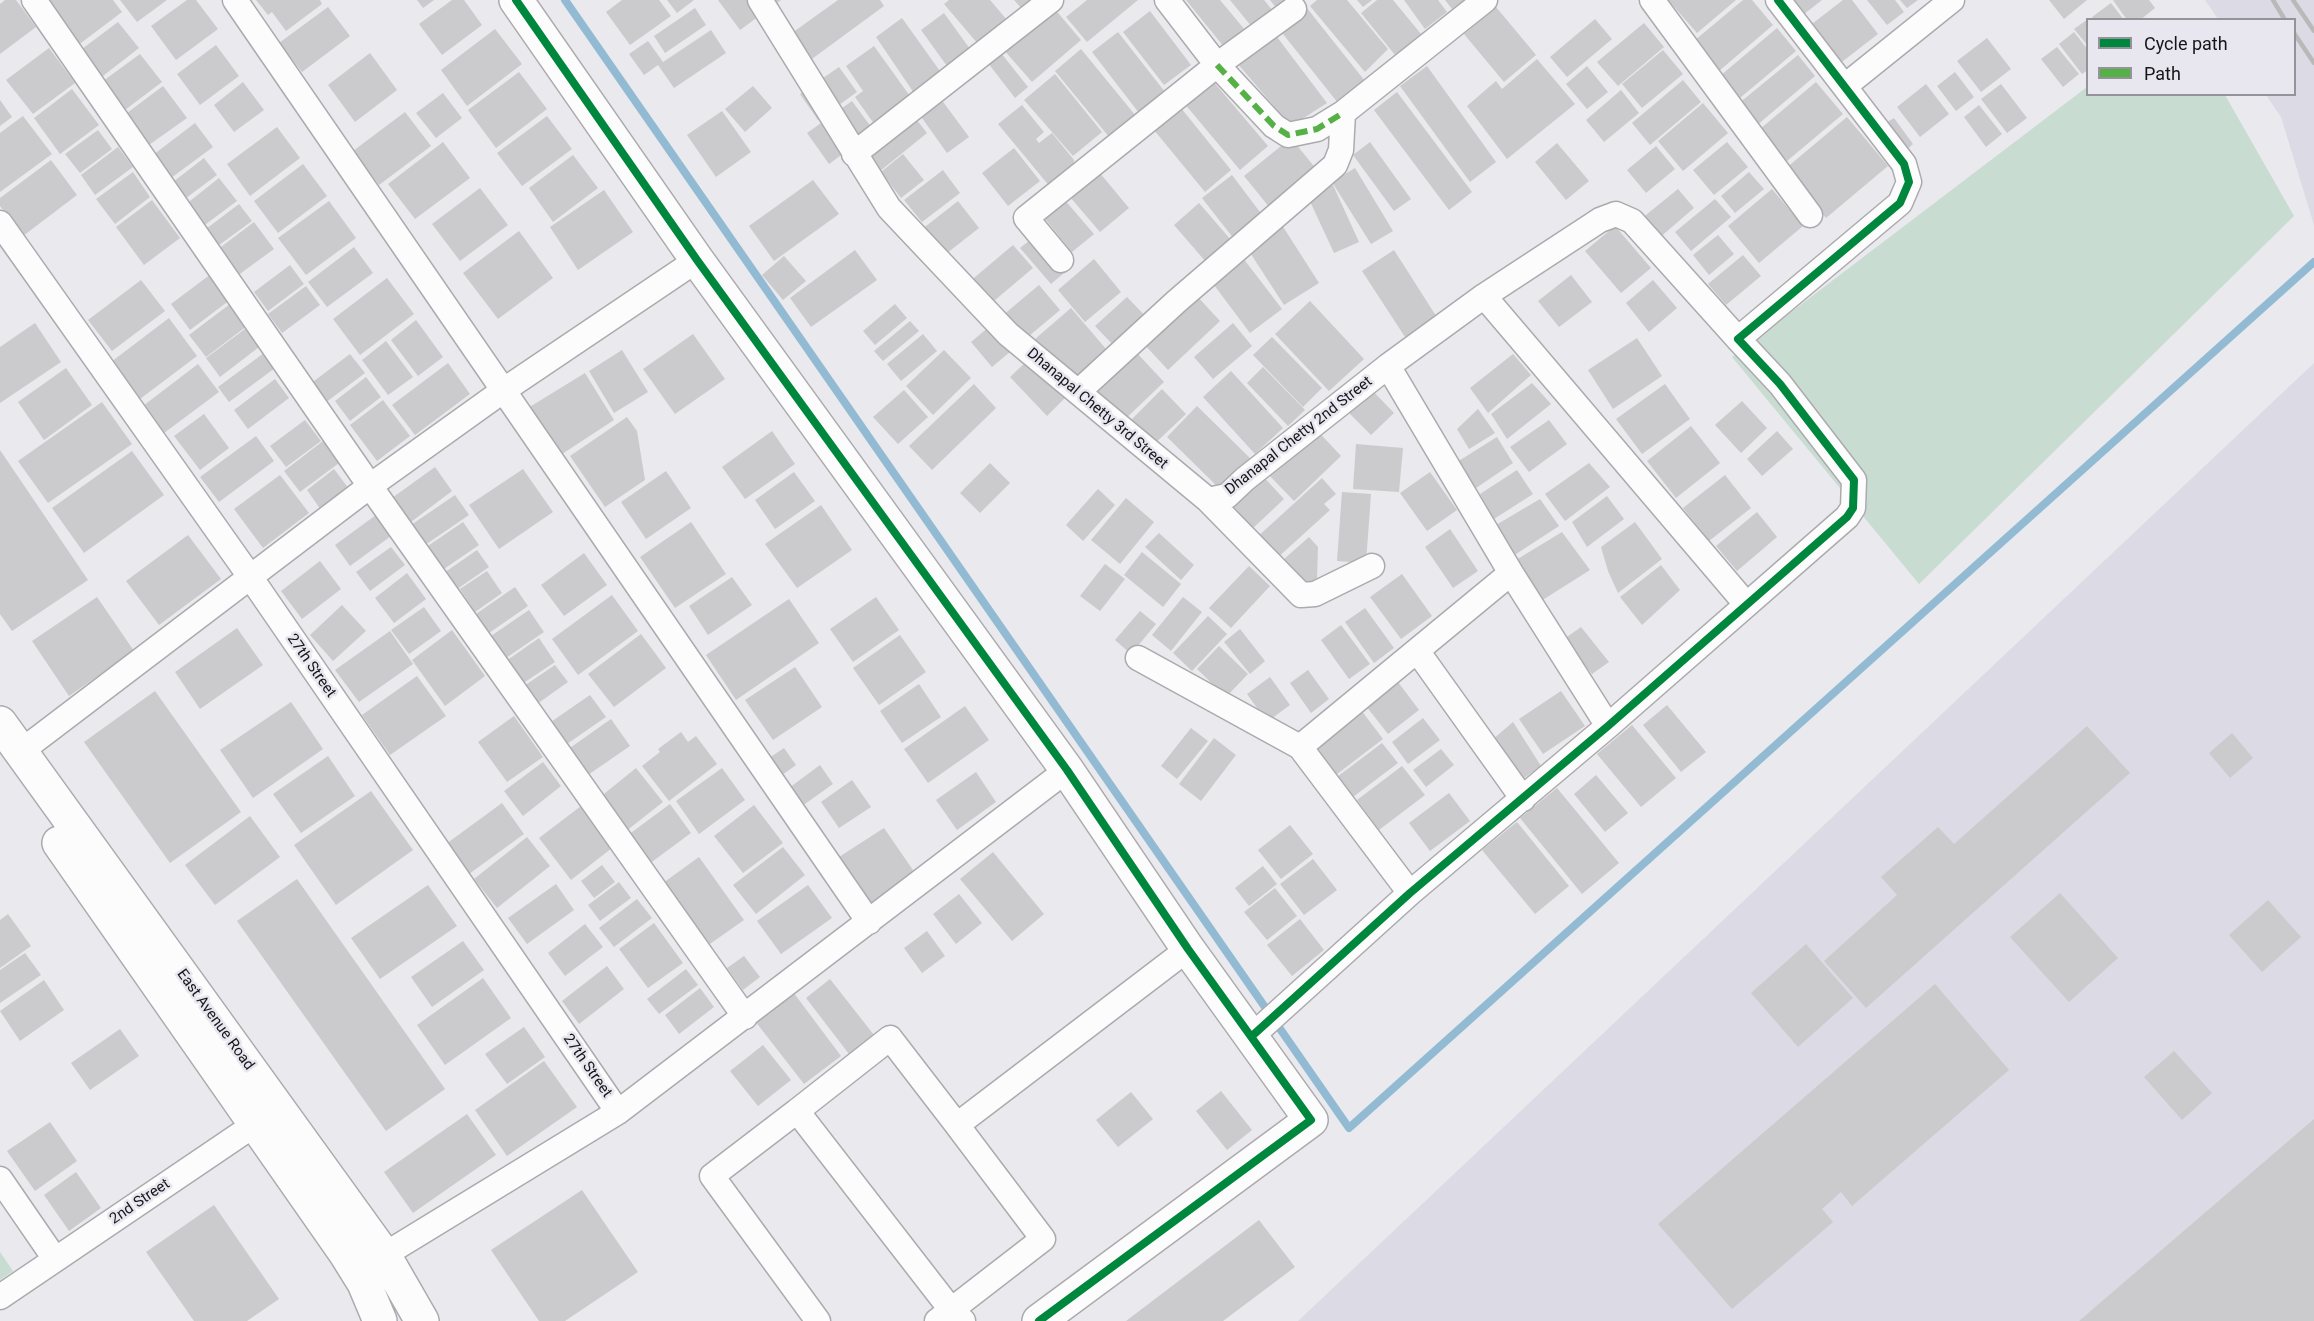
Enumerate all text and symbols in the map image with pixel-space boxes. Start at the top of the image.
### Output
legend [2086,18,2296,96]
text: Cycle path [2144,33,2228,54]
text: Path [2144,63,2181,84]
street label: Dhanapal Chetty 3rd Street [1023,345,1171,473]
street label: Dhanapal Chetty 2nd Street [1222,373,1376,499]
street label: 27th Street [283,631,339,701]
street label: East Avenue Road [172,966,258,1074]
street label: 27th Street [559,1031,615,1101]
street label: 2nd Street [107,1175,173,1229]

